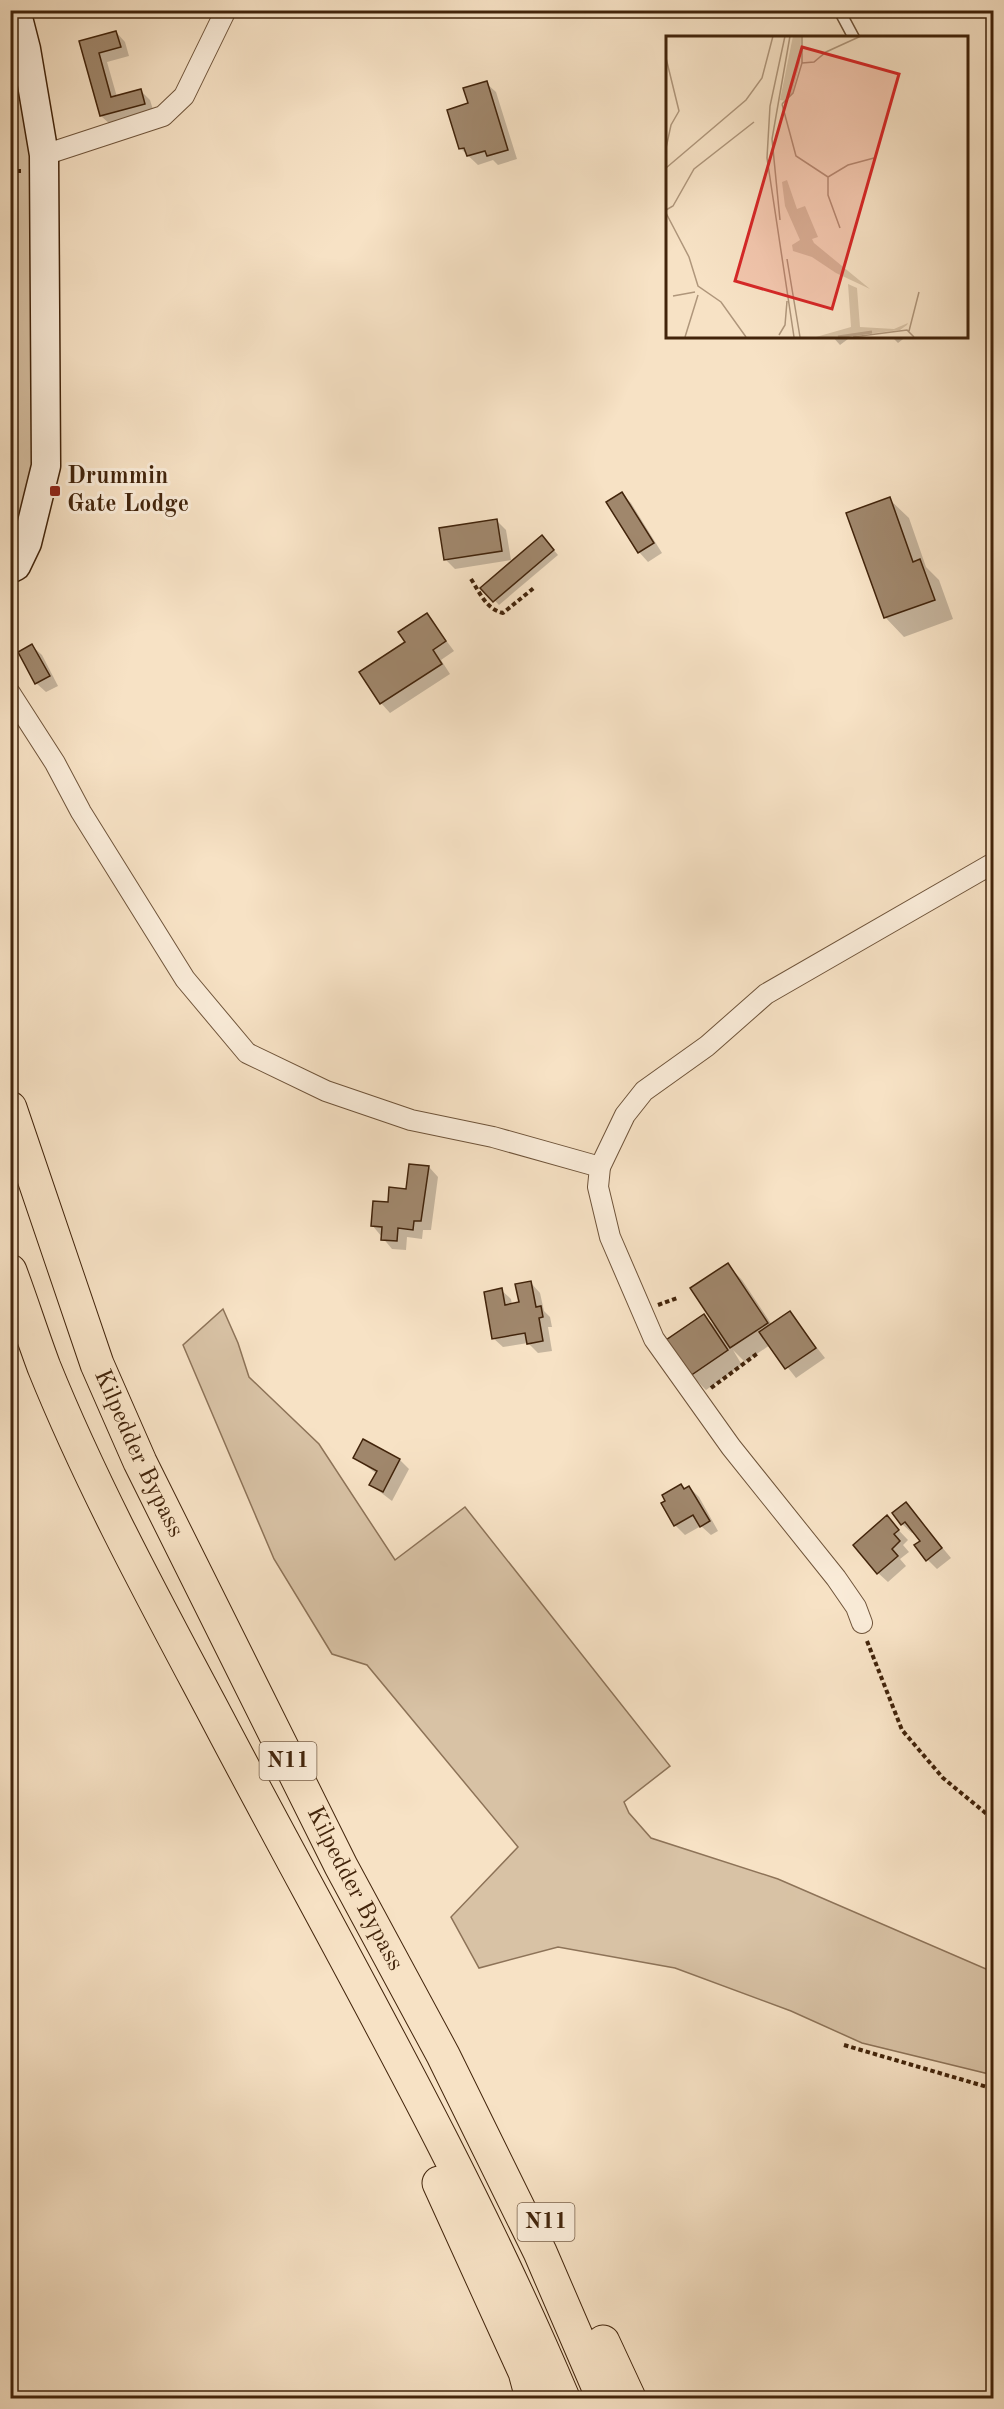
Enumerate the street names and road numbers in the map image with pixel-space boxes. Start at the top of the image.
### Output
street label: Kilpedder Bypass [89,1366,187,1541]
road number: N11 [260,1742,316,1780]
street label: Kilpedder Bypass [302,1803,407,1975]
road number: N11 [518,2203,574,2241]

